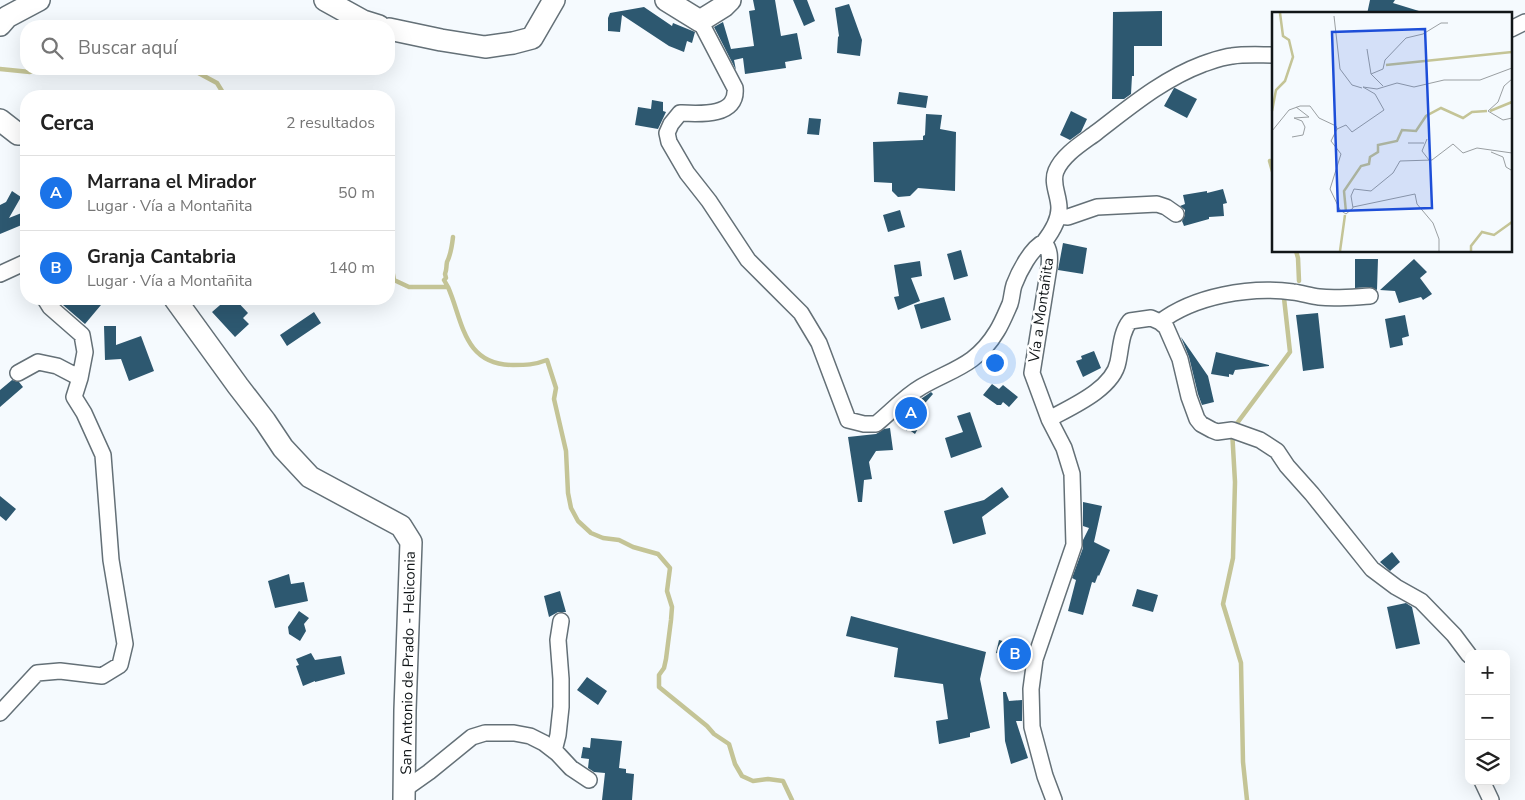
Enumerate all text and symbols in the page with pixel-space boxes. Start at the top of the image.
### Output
inset map [1272,12,1512,252]
search box [20,20,395,75]
icon: search [38,34,66,62]
text: Buscar aquí [78,35,177,61]
text: Cerca [40,109,94,137]
text: 2 resultados [286,112,375,134]
text: Marrana el Mirador [87,169,256,195]
text: A [50,182,62,204]
text: 50 m [338,182,375,204]
text: Lugar · Vía a Montañita [87,195,253,217]
text: Granja Cantabria [87,244,236,270]
street label: Vía a Montañita [1024,256,1058,365]
text: B [50,257,62,279]
text: 140 m [328,257,375,279]
text: Lugar · Vía a Montañita [87,270,253,292]
your location [982,350,1008,376]
pin: A [895,394,927,432]
street label: San Antonio de Prado - Heliconia [396,551,420,775]
pin: B [999,635,1031,673]
map controls [1465,650,1510,785]
button: + [1465,650,1510,695]
button: − [1465,695,1510,740]
button: layers [1465,740,1510,785]

